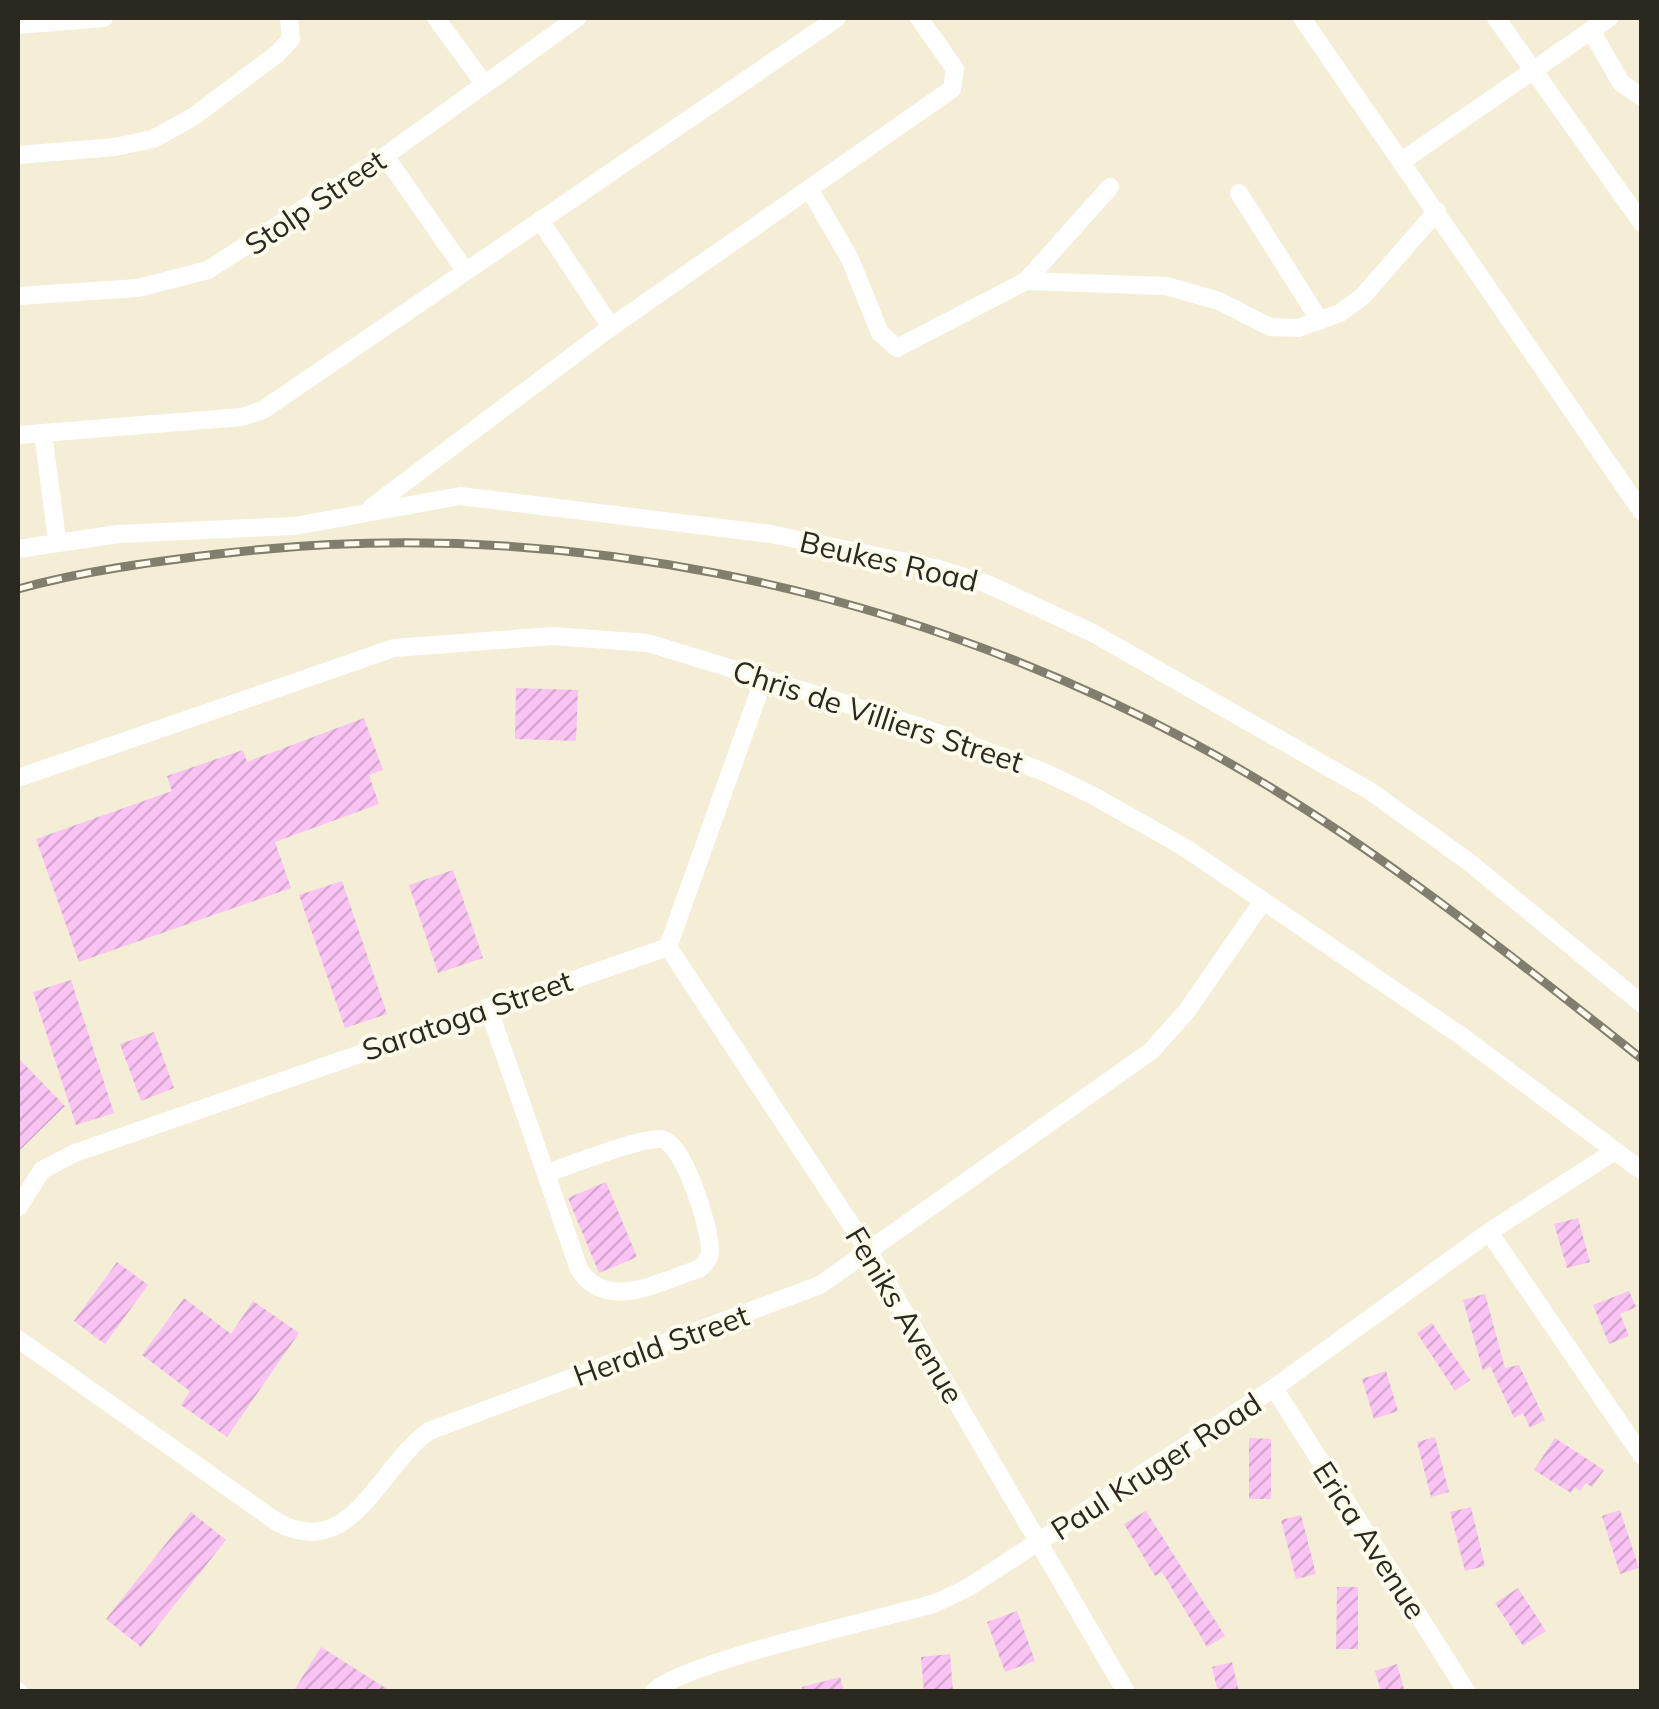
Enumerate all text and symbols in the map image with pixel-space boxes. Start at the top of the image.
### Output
street label: Stolp Street [237,141,393,263]
street label: Beukes Road [796,522,982,600]
street label: Chris de Villiers Street [728,651,1028,781]
street label: Saratoga Street [357,961,577,1069]
street label: Feniks Avenue [837,1220,973,1410]
street label: Herald Street [568,1296,754,1394]
street label: Paul Kruger Road [1044,1384,1268,1548]
street label: Erica Avenue [1305,1454,1435,1626]

